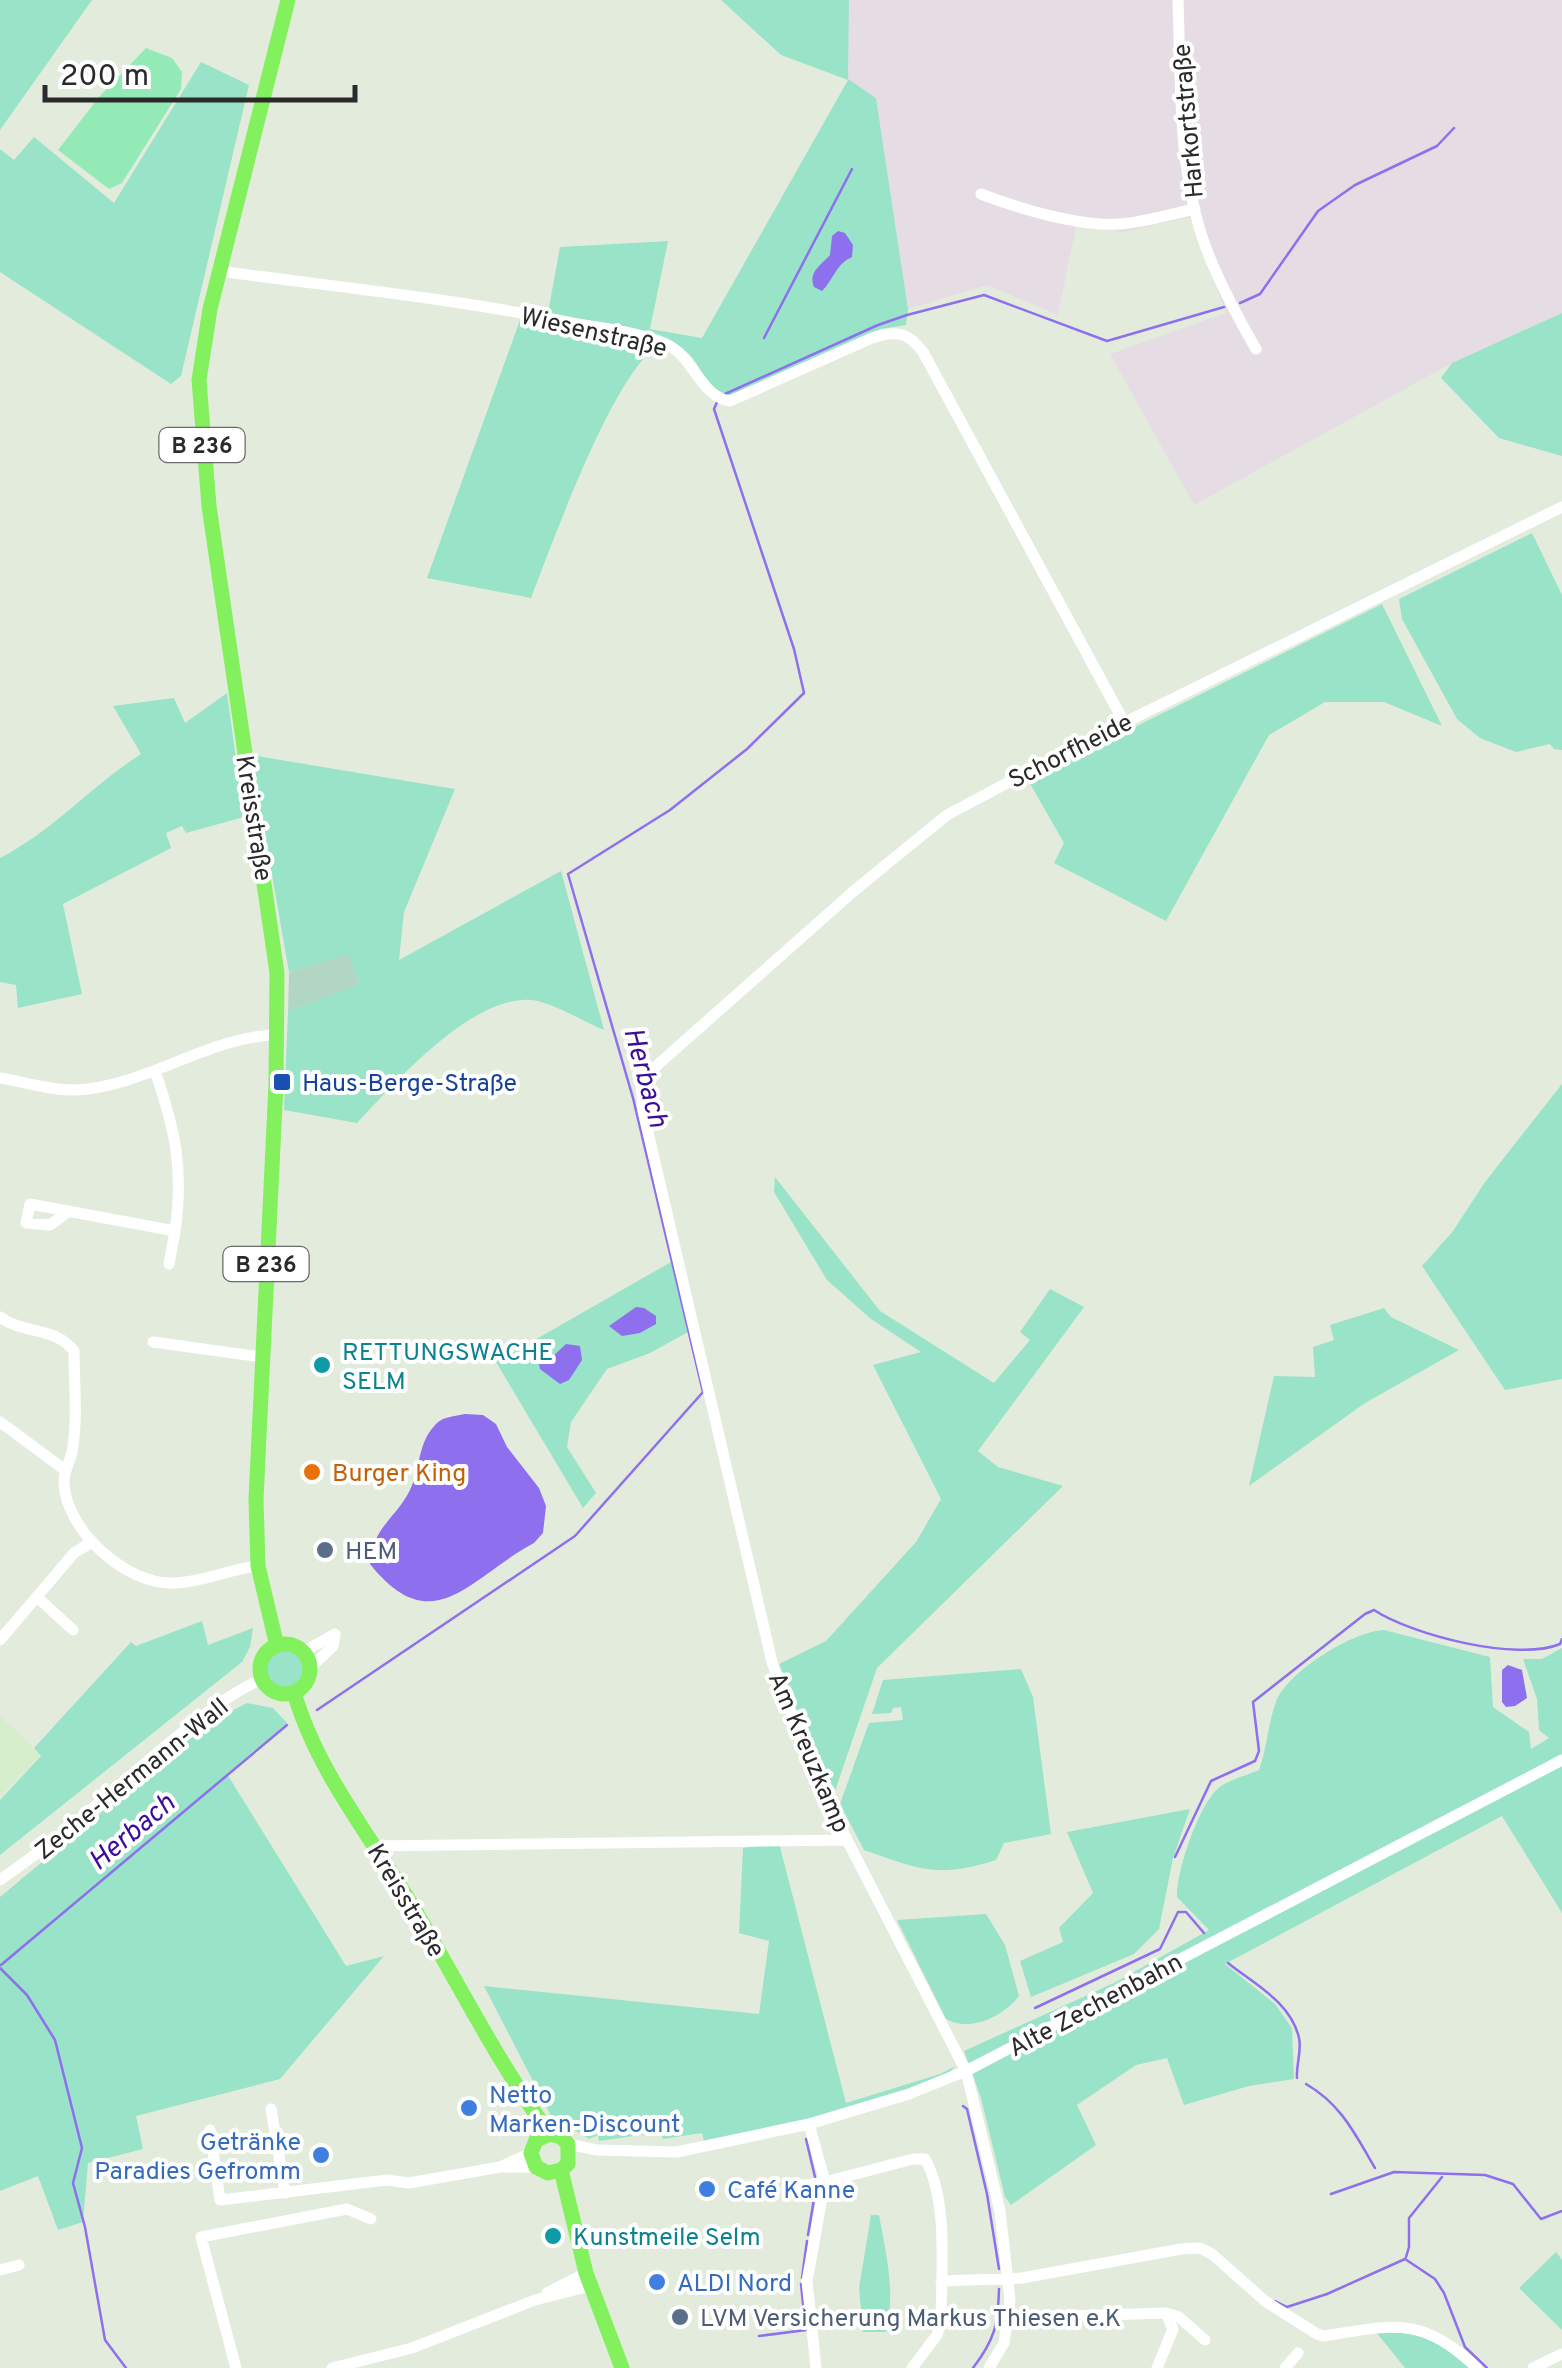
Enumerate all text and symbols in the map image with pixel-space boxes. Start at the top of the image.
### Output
scale bar [45,40,355,102]
street label: Harkortstraße [1167,42,1213,199]
text: 200 m [60,59,149,96]
street label: Wiesenstraße [517,302,670,366]
road number: B 236 [160,428,244,462]
street label: Schorfheide [1004,708,1139,798]
street label: Kreisstraße [226,753,278,884]
water label: Herbach [613,1024,675,1132]
place label: Haus-Berge-Straße [302,1069,517,1101]
marker: Haus-Berge-Straße [271,1071,293,1093]
road number: B 236 [224,1247,308,1281]
place label: RETTUNGSWACHE SELM [342,1338,553,1399]
marker: RETTUNGSWACHE SELM [311,1354,333,1376]
place label: Burger King [332,1459,466,1491]
marker: Burger King [301,1461,323,1483]
place label: HEM [345,1537,397,1569]
marker: HEM [314,1539,336,1561]
street label: Am Kreuzkamp [759,1668,855,1838]
street label: Zeche-Hermann-Wall [29,1692,236,1868]
water label: Herbach [82,1787,184,1880]
street label: Kreisstraße [358,1839,451,1964]
street label: Alte Zechenbahn [1004,1947,1189,2066]
place label: Netto Marken-Discount [489,2081,680,2142]
marker: Netto Marken-Discount [458,2097,480,2119]
place label: Getränke Paradies Gefromm [94,2128,301,2189]
marker: Getränke Paradies Gefromm [310,2144,332,2166]
place label: Café Kanne [727,2176,855,2208]
marker: Café Kanne [696,2178,718,2200]
place label: Kunstmeile Selm [573,2223,761,2255]
marker: Kunstmeile Selm [542,2225,564,2247]
place label: ALDI Nord [677,2269,792,2301]
marker: ALDI Nord [646,2271,668,2293]
place label: LVM Versicherung Markus Thiesen e.K [700,2304,1121,2336]
marker: LVM Versicherung Markus Thiesen e.K [669,2306,691,2328]

